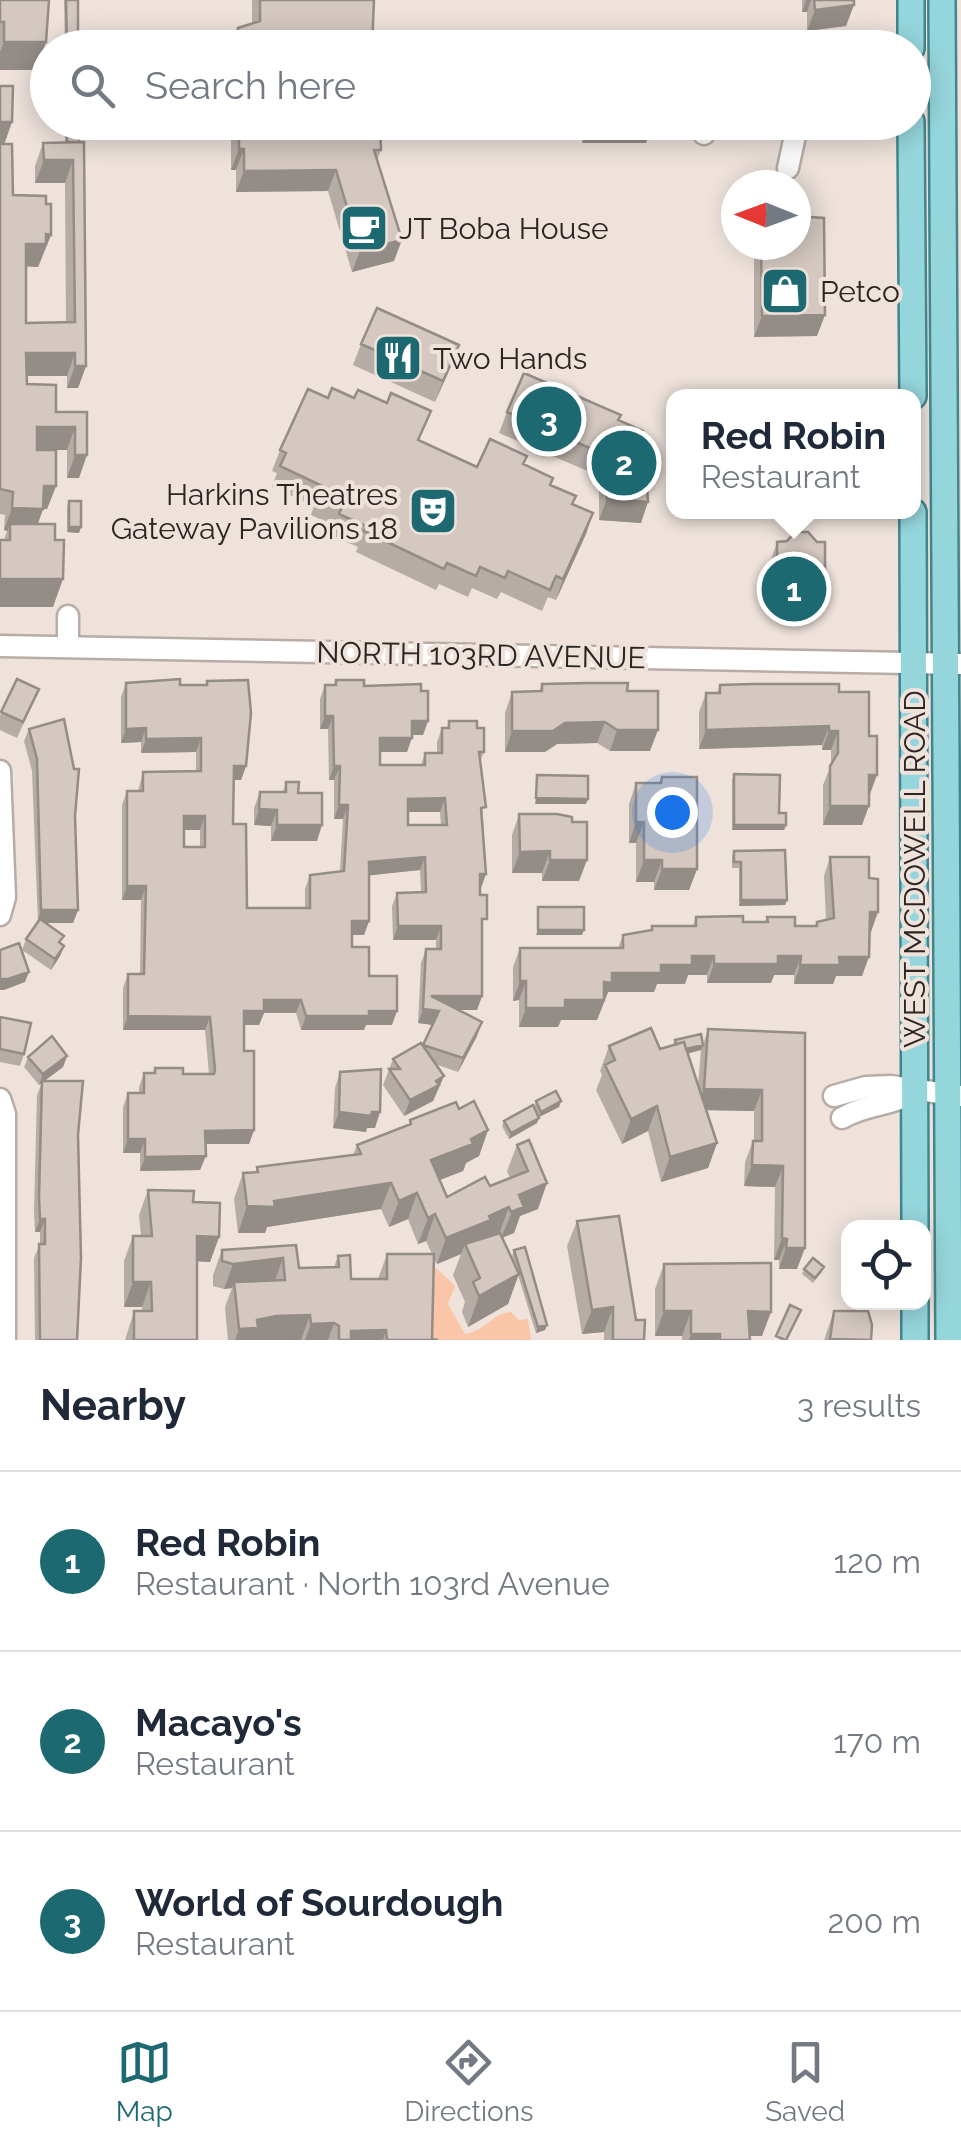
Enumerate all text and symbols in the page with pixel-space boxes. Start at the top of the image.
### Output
search box [30,30,931,140]
icon: search [65,58,120,113]
text: Search here [145,63,356,108]
north arrow [721,170,811,260]
cafe icon: JT Boba House [338,202,390,254]
place label: JT Boba House [399,211,609,246]
shop icon: Petco [759,265,811,317]
place label: Petco [820,274,900,309]
restaurant icon: Two Hands [372,332,424,384]
place label: Two Hands [433,341,587,376]
pin: 3 [516,382,582,456]
popup [666,389,921,519]
text: Red Robin [701,413,886,458]
pin: 2 [592,426,656,500]
text: Restaurant [701,458,860,495]
place label: Harkins Theatres Gateway Pavilions 18 [111,477,398,546]
theatre icon: Harkins Theatres Gateway Pavilions 18 [407,485,459,537]
pin: 1 [762,552,826,626]
street label: NORTH 103RD AVENUE [316,635,646,675]
street label: WEST MCDOWELL ROAD [897,690,932,1048]
your location [647,787,698,838]
map controls [841,1220,931,1310]
button: locate [841,1220,931,1310]
text: Nearby [40,1381,186,1430]
text: 3 results [797,1387,921,1424]
text: Red Robin [135,1520,320,1565]
text: 1 [65,1543,80,1580]
text: 120 m [833,1543,921,1580]
text: Restaurant · North 103rd Avenue [135,1565,610,1602]
text: Macayo's [135,1700,302,1745]
text: 2 [63,1723,82,1760]
text: 170 m [833,1723,921,1760]
text: Restaurant [135,1745,295,1782]
text: World of Sourdough [135,1880,503,1925]
text: 3 [64,1903,81,1940]
text: 200 m [828,1903,921,1940]
text: Restaurant [135,1925,295,1962]
tab: Map [116,2035,173,2128]
tab: Directions [404,2035,534,2128]
tab: Saved [765,2035,845,2128]

